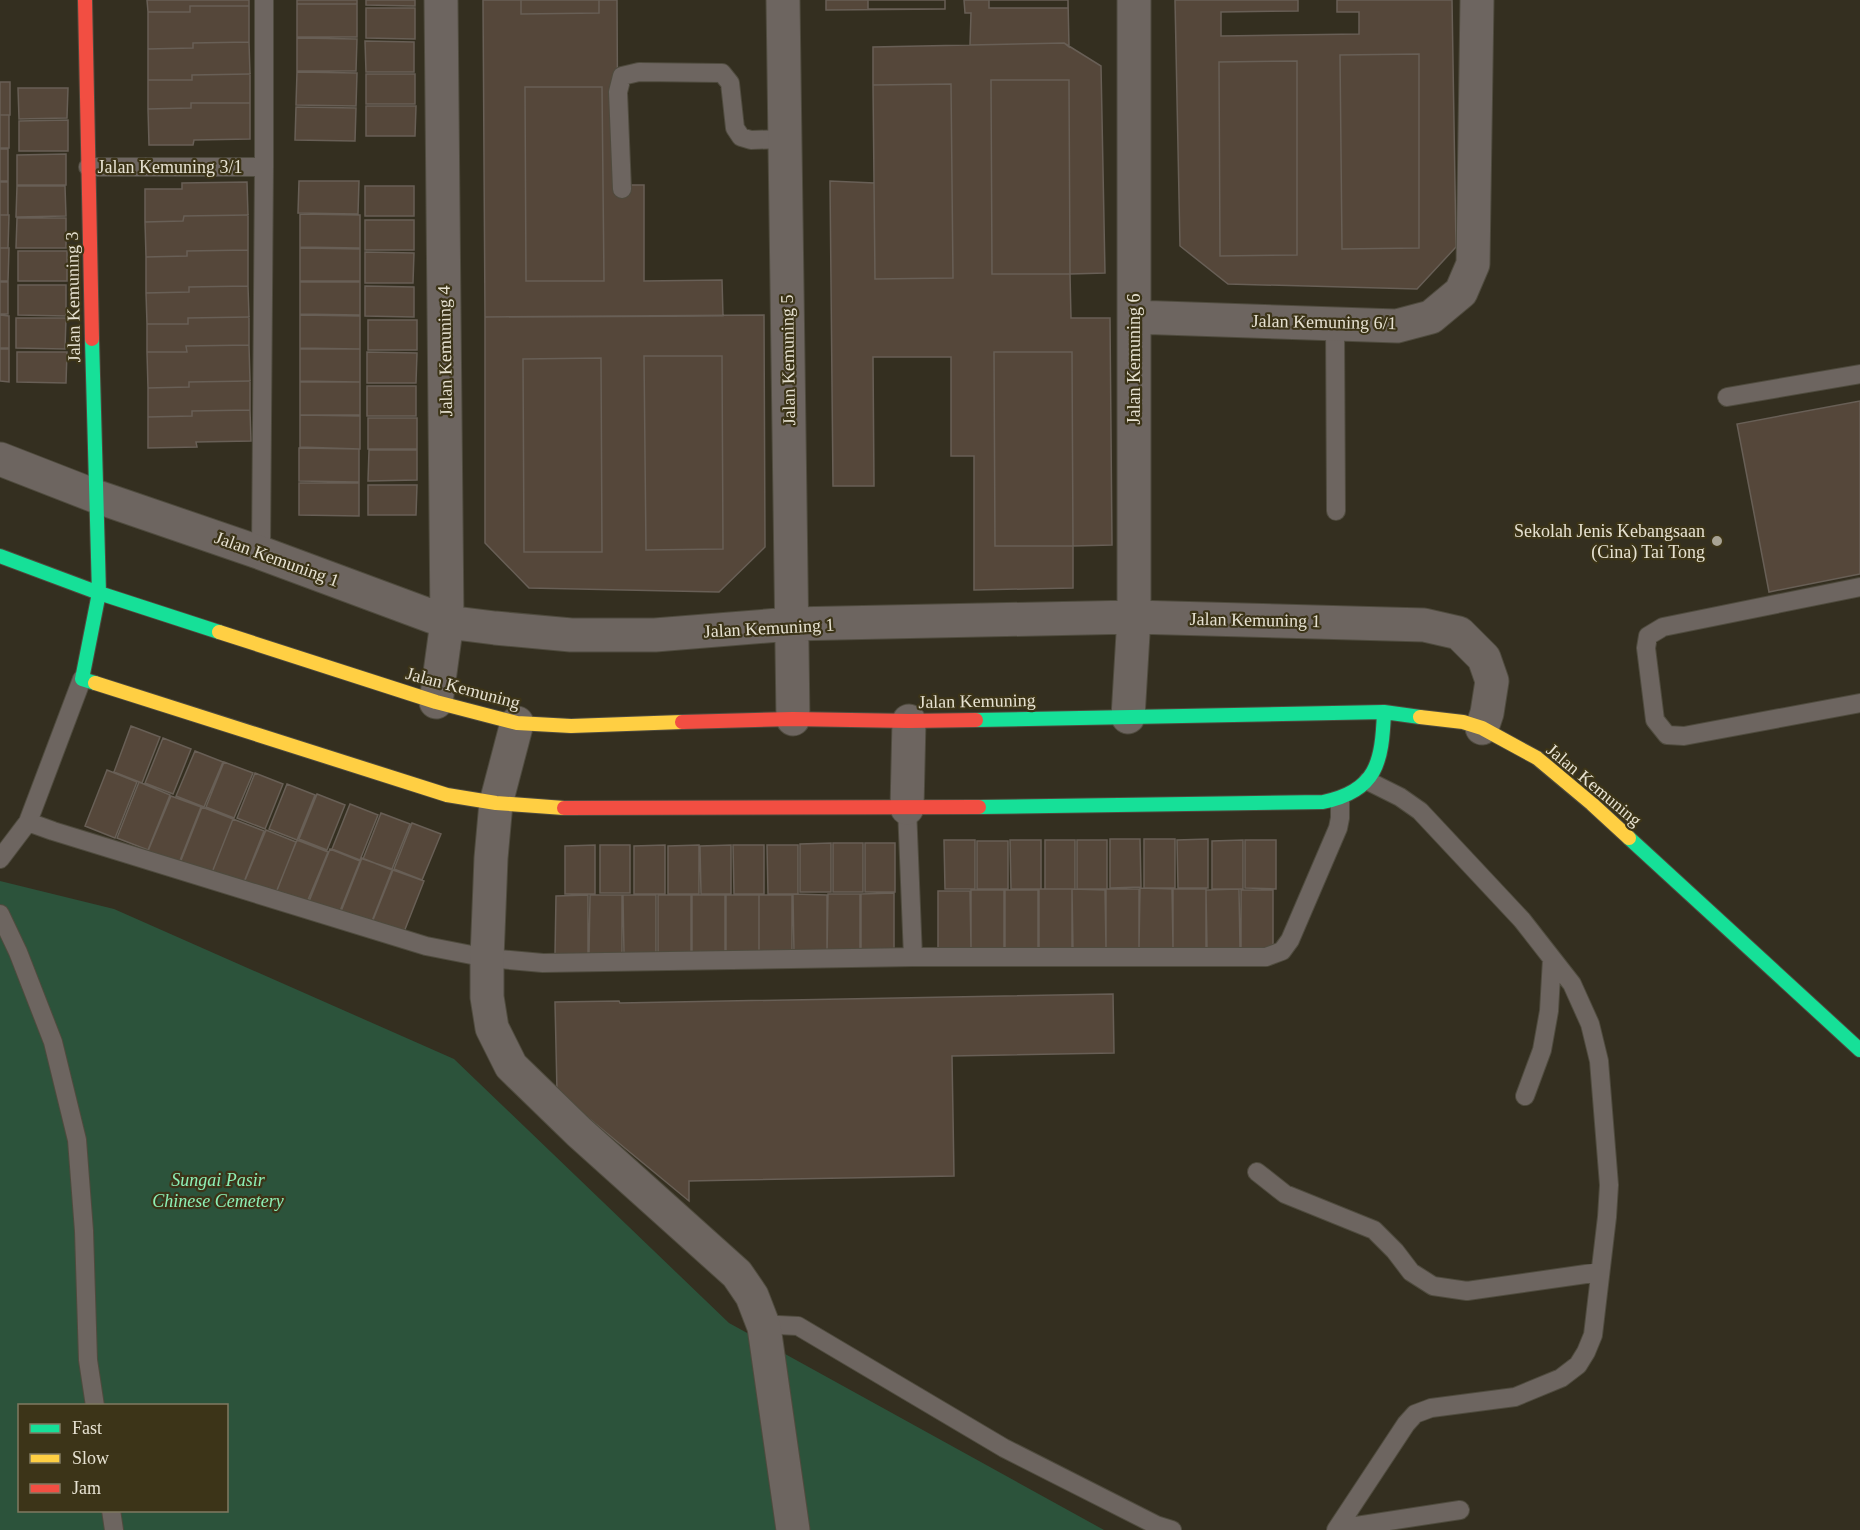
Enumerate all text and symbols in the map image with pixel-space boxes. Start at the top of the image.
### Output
street label: Jalan Kemuning 3/1 [98,157,242,177]
street label: Jalan Kemuning 3 [62,231,84,363]
street label: Jalan Kemuning 4 [434,285,456,417]
street label: Jalan Kemuning 5 [777,294,799,426]
street label: Jalan Kemuning 6 [1124,294,1144,424]
street label: Jalan Kemuning 6/1 [1251,311,1397,333]
place label: Sekolah Jenis Kebangsaan (Cina) Tai Tong [1514,521,1705,563]
street label: Jalan Kemuning 1 [212,527,342,591]
marker: Sekolah Jenis Kebangsaan (Cina) Tai Tong [1710,534,1724,548]
street label: Jalan Kemuning 1 [1189,609,1321,631]
street label: Jalan Kemuning 1 [703,615,835,641]
street label: Jalan Kemuning [404,663,522,713]
street label: Jalan Kemuning [918,690,1036,712]
street label: Jalan Kemuning [1543,740,1645,830]
park label: Sungai Pasir Chinese Cemetery [152,1170,284,1211]
legend [18,1404,228,1512]
text: Fast [72,1418,102,1438]
text: Slow [72,1448,109,1468]
text: Jam [72,1478,101,1498]

